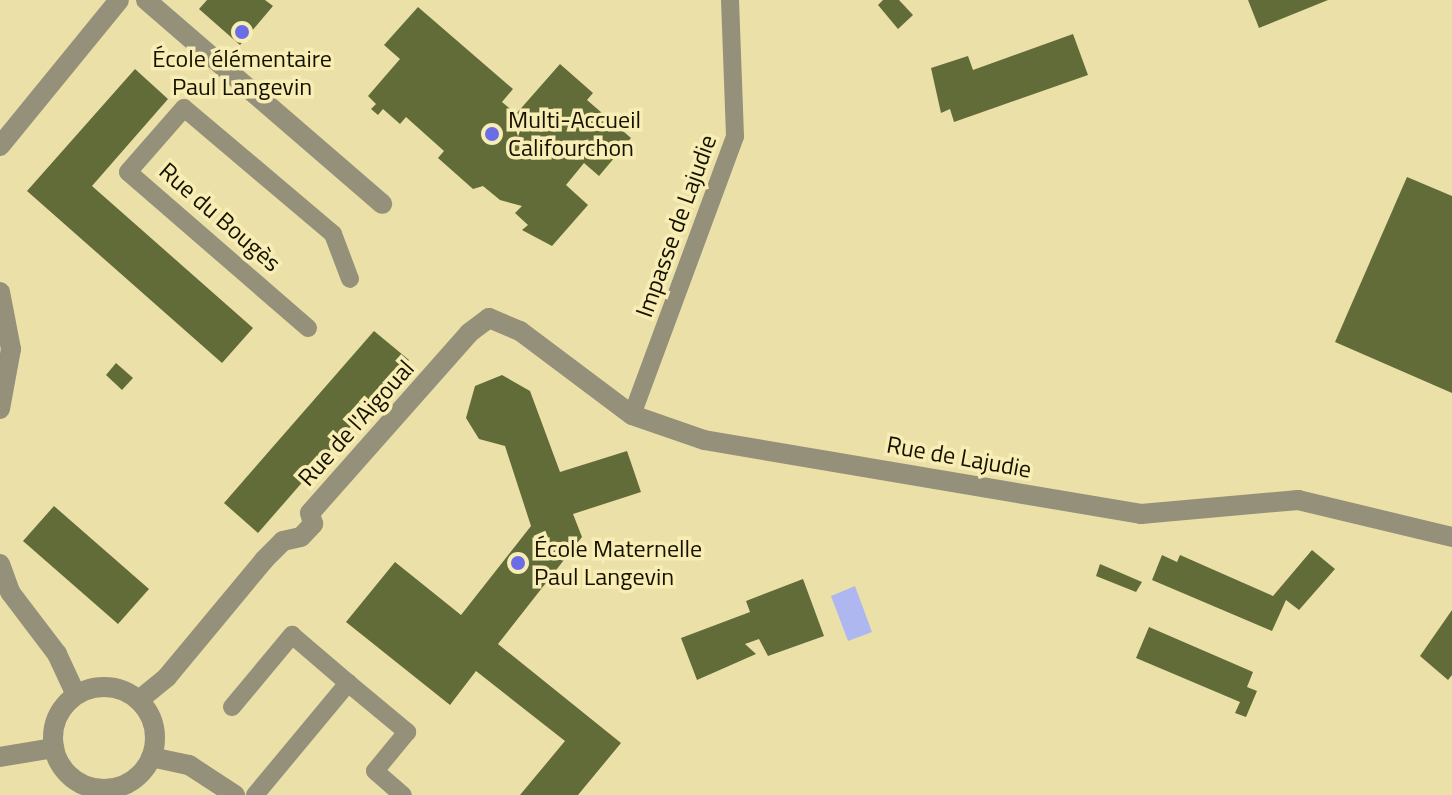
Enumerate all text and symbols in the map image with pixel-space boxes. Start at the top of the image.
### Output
marker: École élémentaire Paul Langevin [233,23,251,41]
place label: École élémentaire Paul Langevin [152,45,332,101]
place label: Multi-Accueil Califourchon [508,106,641,162]
marker: Multi-Accueil Califourchon [483,125,501,143]
street label: Impasse de Lajudie [630,131,722,321]
street label: Rue du Bougès [153,156,287,278]
street label: Rue de l'Aigoual [292,354,420,492]
street label: Rue de Lajudie [884,430,1034,484]
place label: École Maternelle Paul Langevin [534,535,702,591]
marker: École Maternelle Paul Langevin [509,554,527,572]

